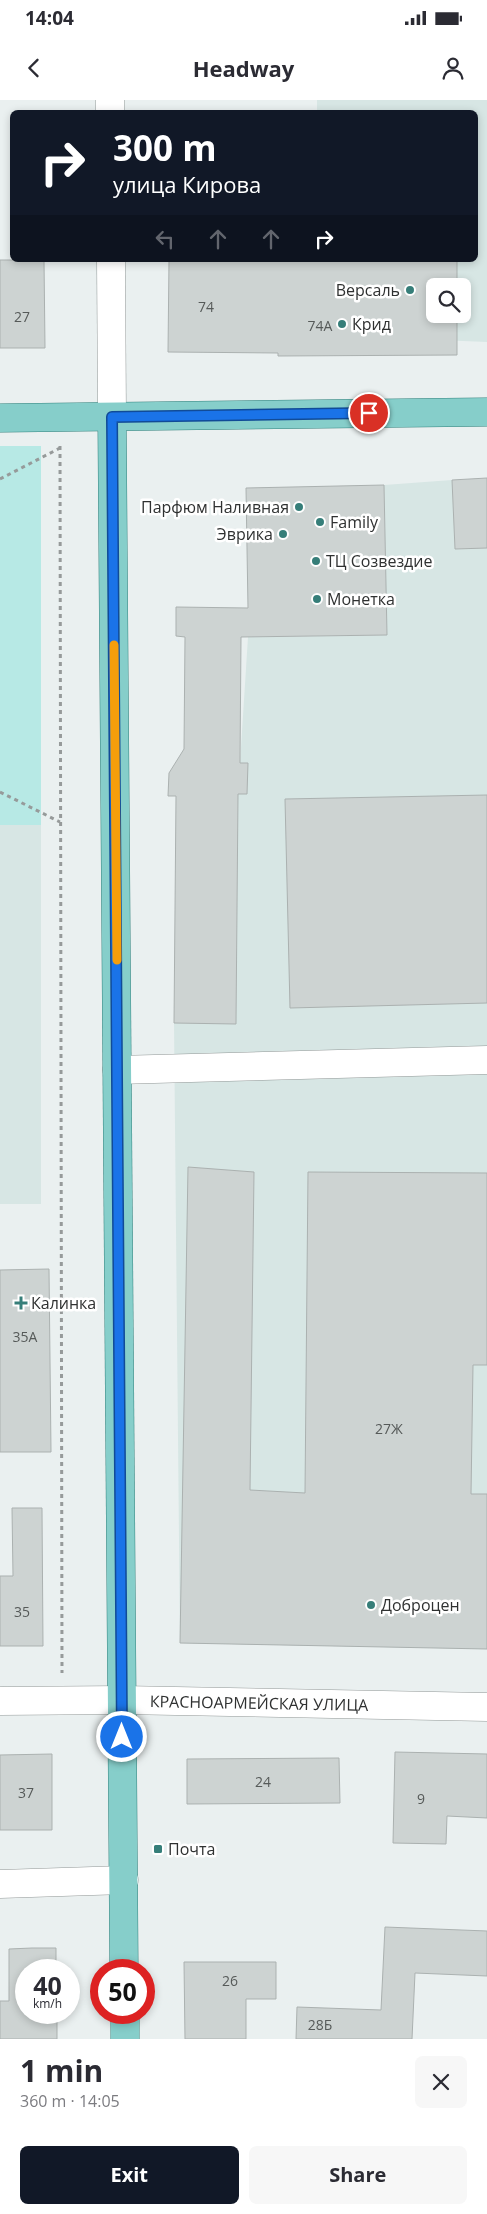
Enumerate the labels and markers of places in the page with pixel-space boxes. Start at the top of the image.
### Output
place label: Версаль [336,279,400,301]
marker: Версаль [404,284,416,296]
place label: Крид [352,313,391,335]
marker: Крид [336,318,348,330]
pin [348,392,390,434]
place label: Парфюм Наливная [141,496,289,518]
marker: Парфюм Наливная [293,501,305,513]
place label: Family [330,511,379,533]
marker: Family [314,516,326,528]
place label: Эврика [217,523,273,545]
marker: Эврика [277,528,289,540]
place label: ТЦ Созвездие [326,550,432,572]
marker: ТЦ Созвездие [310,555,322,567]
place label: Монетка [327,588,395,610]
marker: Монетка [311,593,323,605]
place label: Калинка [31,1292,96,1314]
marker: Калинка [15,1297,27,1309]
place label: Доброцен [381,1594,460,1616]
marker: Доброцен [365,1599,377,1611]
place label: Почта [168,1838,215,1860]
marker: Почта [152,1843,164,1855]

